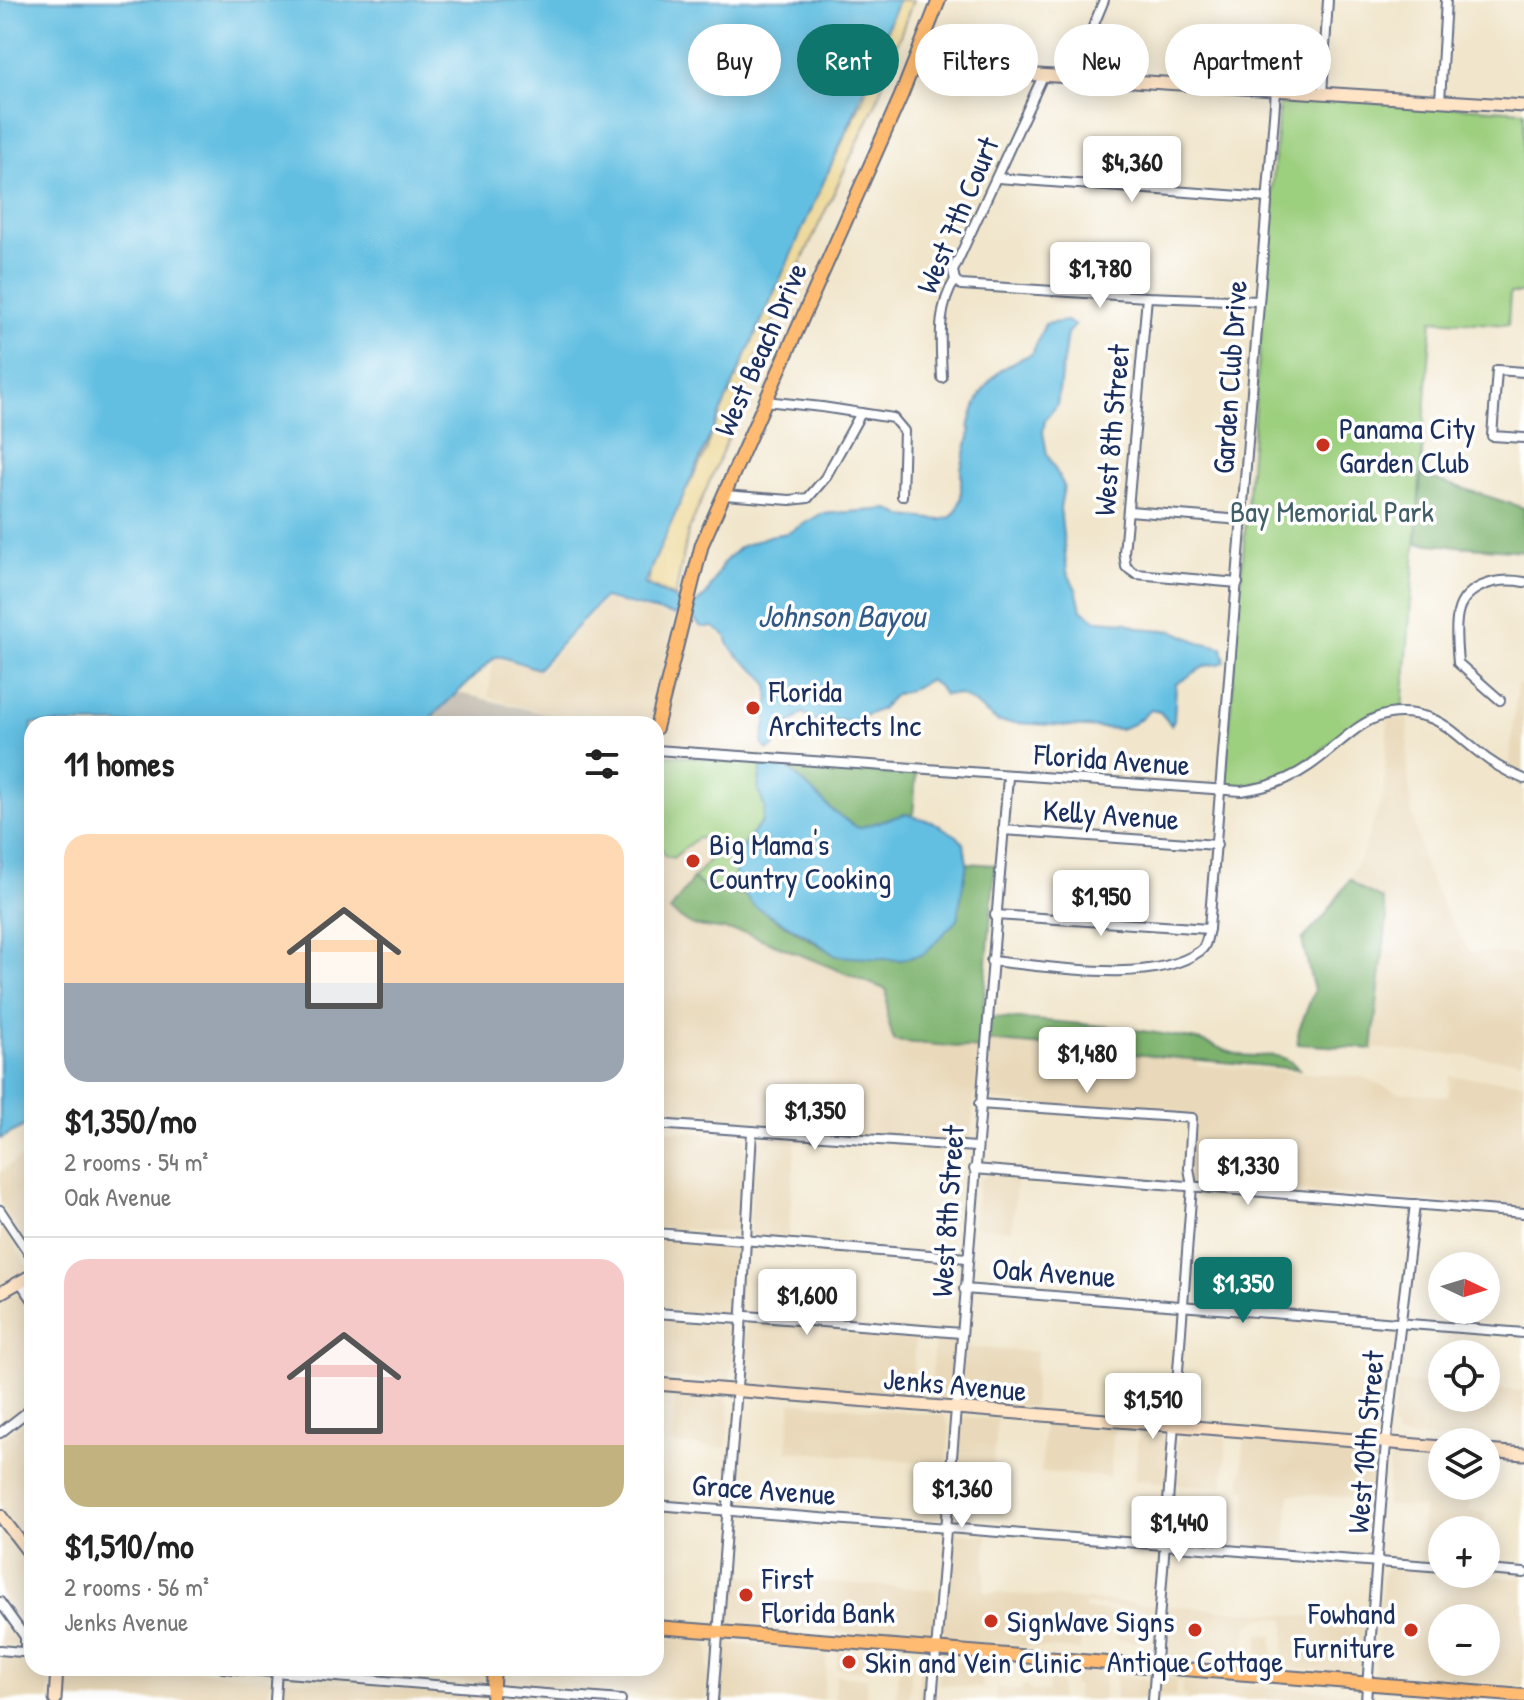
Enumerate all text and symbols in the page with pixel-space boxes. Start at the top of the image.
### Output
chip: Buy [688,24,781,96]
chip: Rent [797,24,899,96]
chip: Filters [915,24,1038,96]
chip: New [1054,24,1149,96]
chip: Apartment [1165,24,1331,96]
street label: West 7th Court [906,130,1008,299]
pin: $4,360 [1067,136,1197,204]
text: $4,360 [1101,144,1163,179]
pin: $1,780 [1035,242,1165,310]
text: $1,780 [1068,250,1132,285]
street label: West Beach Drive [704,256,816,442]
street label: Garden Club Drive [1202,279,1256,475]
street label: West 8th Street [1084,342,1138,517]
place label: Panama City Garden Club [1339,408,1476,482]
marker: Panama City Garden Club [1314,436,1332,454]
park label: Bay Memorial Park [1230,491,1434,531]
water label: Johnson Bayou [757,594,927,637]
place label: Florida Architects Inc [768,671,921,745]
marker: Florida Architects Inc [744,699,762,717]
street label: Florida Avenue [1032,734,1191,784]
text: 11 homes [64,741,174,787]
icon: filters [580,742,624,786]
street label: Kelly Avenue [1042,789,1180,839]
place label: Big Mama's Country Cooking [709,824,891,898]
marker: Big Mama's Country Cooking [684,852,702,870]
pin: $1,950 [1036,870,1166,938]
text: $1,950 [1071,878,1131,913]
icon: home [272,886,416,1030]
pin: $1,480 [1022,1027,1152,1095]
text: $1,480 [1057,1035,1117,1070]
pin: $1,350 [750,1084,880,1152]
text: $1,350 [784,1092,846,1127]
text: $1,350/mo [64,1098,197,1144]
street label: West 8th Street [921,1123,973,1298]
pin: $1,330 [1183,1139,1313,1207]
text: 2 rooms · 54 m² [64,1144,208,1179]
text: $1,330 [1217,1147,1279,1182]
text: Oak Avenue [64,1179,171,1214]
street label: Oak Avenue [991,1248,1117,1296]
north arrow [1428,1252,1500,1324]
map controls [1428,1252,1500,1676]
pin: $1,350 [1178,1257,1308,1325]
text: $1,350 [1212,1265,1274,1300]
pin: $1,600 [742,1269,872,1337]
text: $1,600 [776,1277,838,1312]
icon: home [272,1311,416,1455]
button: locate [1428,1340,1500,1412]
street label: West 10th Street [1337,1348,1393,1535]
street label: Jenks Avenue [882,1358,1028,1410]
pin: $1,510 [1088,1373,1218,1441]
text: $1,510 [1123,1381,1183,1416]
button: layers [1428,1428,1500,1500]
pin: $1,360 [897,1462,1027,1530]
street label: Grace Avenue [691,1464,837,1514]
text: $1,360 [931,1470,993,1505]
pin: $1,440 [1114,1496,1244,1564]
text: $1,440 [1149,1504,1209,1539]
button: + [1428,1516,1500,1588]
text: $1,510/mo [64,1523,194,1569]
place label: First Florida Bank [761,1558,895,1632]
text: 2 rooms · 56 m² [64,1569,209,1604]
marker: First Florida Bank [737,1586,755,1604]
place label: Fowhand Furniture [1293,1593,1395,1667]
place label: SignWave Signs [1007,1601,1174,1641]
text: Jenks Avenue [64,1604,188,1639]
button: − [1428,1604,1500,1676]
marker: SignWave Signs [982,1612,1000,1630]
marker: Antique Cottage [1186,1621,1204,1639]
marker: Fowhand Furniture [1402,1621,1420,1639]
place label: Antique Cottage [1107,1641,1283,1681]
place label: Skin and Vein Clinic [865,1642,1082,1682]
marker: Skin and Vein Clinic [840,1653,858,1671]

